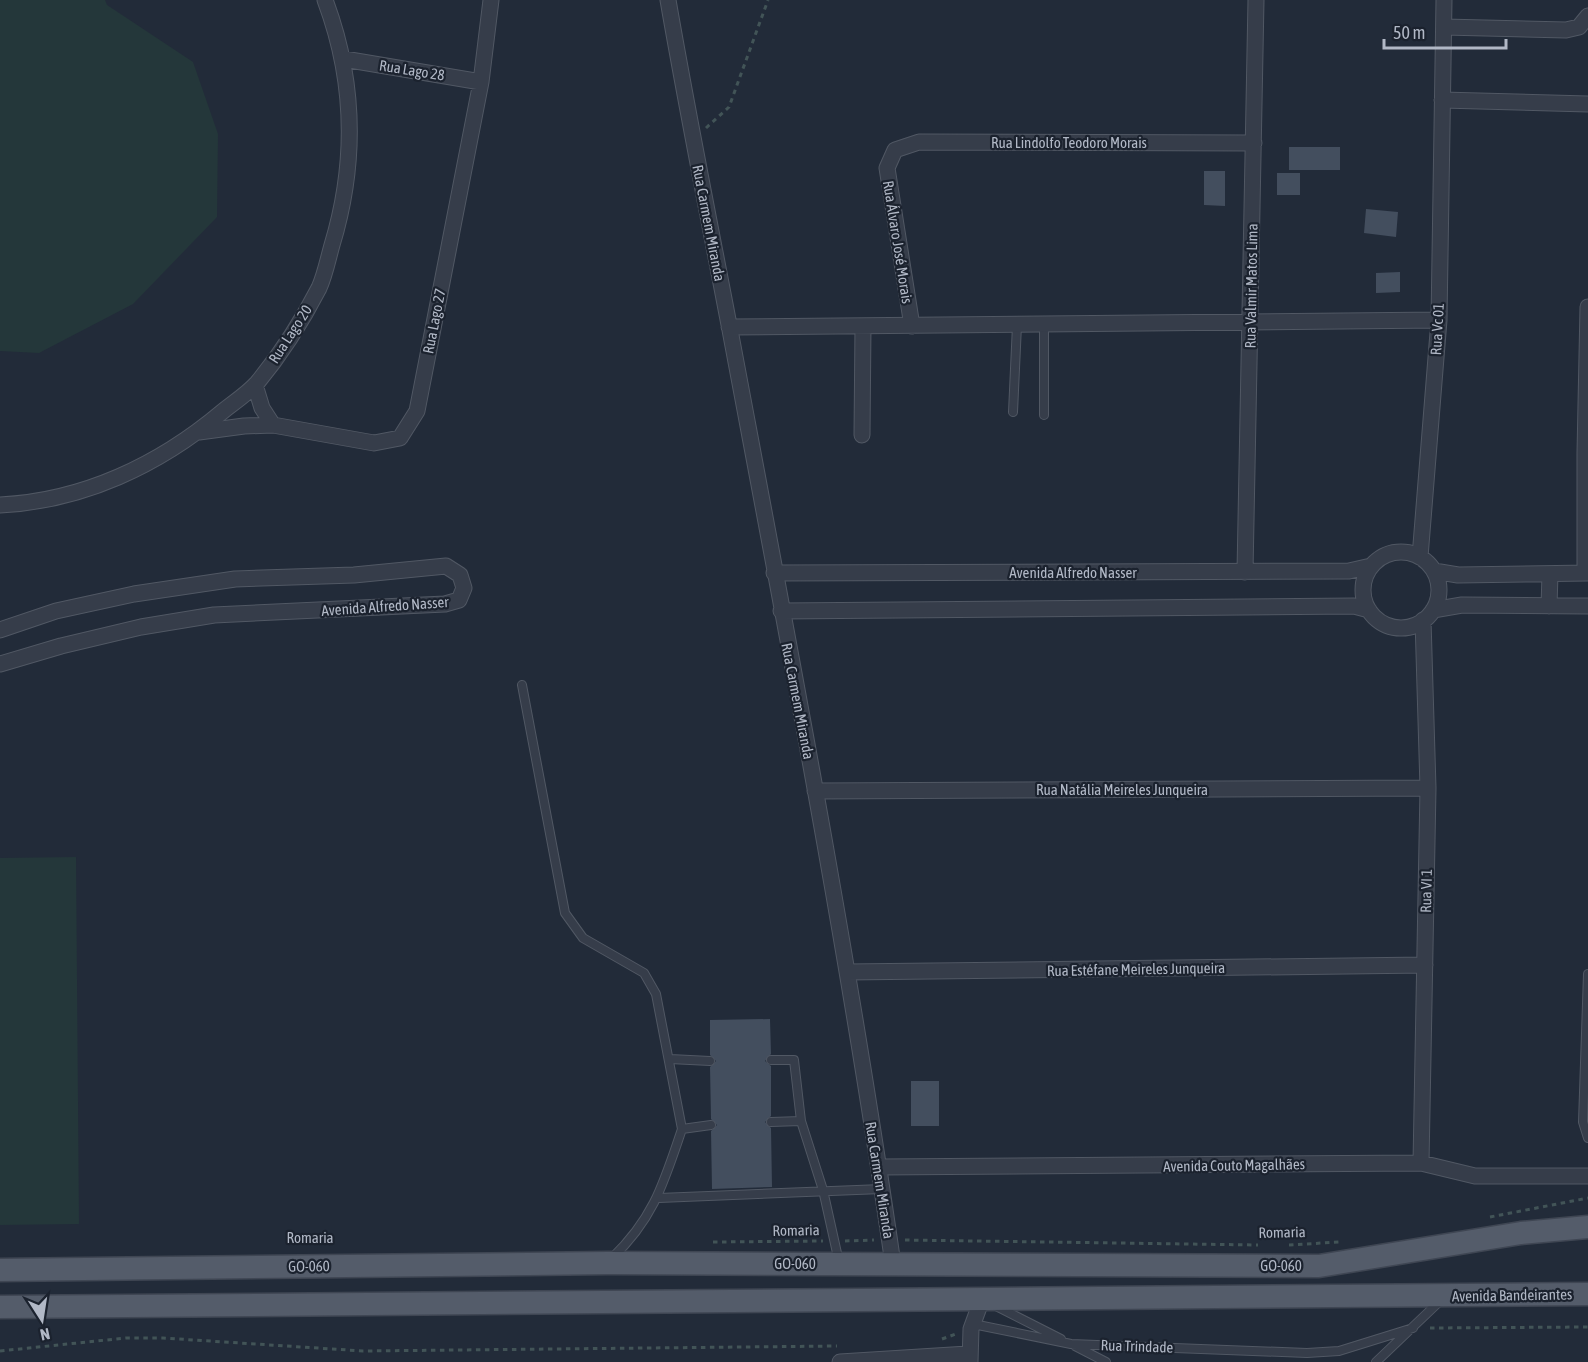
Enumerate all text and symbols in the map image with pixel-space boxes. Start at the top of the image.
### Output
scale bar [1384,12,1506,50]
text: 50 m [1393,22,1425,43]
street label: Rua Lago 28 [378,56,446,84]
street label: Rua Lindolfo Teodoro Morais [991,134,1147,151]
street label: Rua Carmem Miranda [689,163,729,283]
street label: Rua Álvaro José Morais [880,179,916,305]
street label: Rua Valmir Matos Lima [1241,223,1261,349]
street label: Rua Lago 27 [419,287,449,355]
street label: Rua Lago 20 [265,302,315,366]
street label: Rua Vc 01 [1427,302,1447,356]
street label: Avenida Alfredo Nasser [1009,564,1137,581]
street label: Avenida Alfredo Nasser [321,593,450,619]
street label: Rua Carmem Miranda [778,641,818,761]
street label: Rua Natália Meireles Junqueira [1036,781,1208,798]
street label: Rua VI 1 [1417,869,1435,913]
street label: Rua Estéfane Meireles Junqueira [1047,959,1225,979]
street label: Rua Carmem Miranda [862,1120,898,1240]
street label: Avenida Couto Magalhães [1163,1155,1305,1175]
street label: Romaria [772,1221,820,1239]
street label: Romaria [1258,1223,1306,1241]
street label: Romaria [286,1229,334,1246]
street label: GO-060 [774,1255,816,1272]
street label: GO-060 [288,1257,330,1275]
street label: GO-060 [1260,1257,1302,1274]
street label: Avenida Bandeirantes [1452,1285,1572,1305]
north arrow [12,1290,72,1350]
text: N [39,1325,52,1344]
street label: Rua Trindade [1100,1336,1174,1356]

